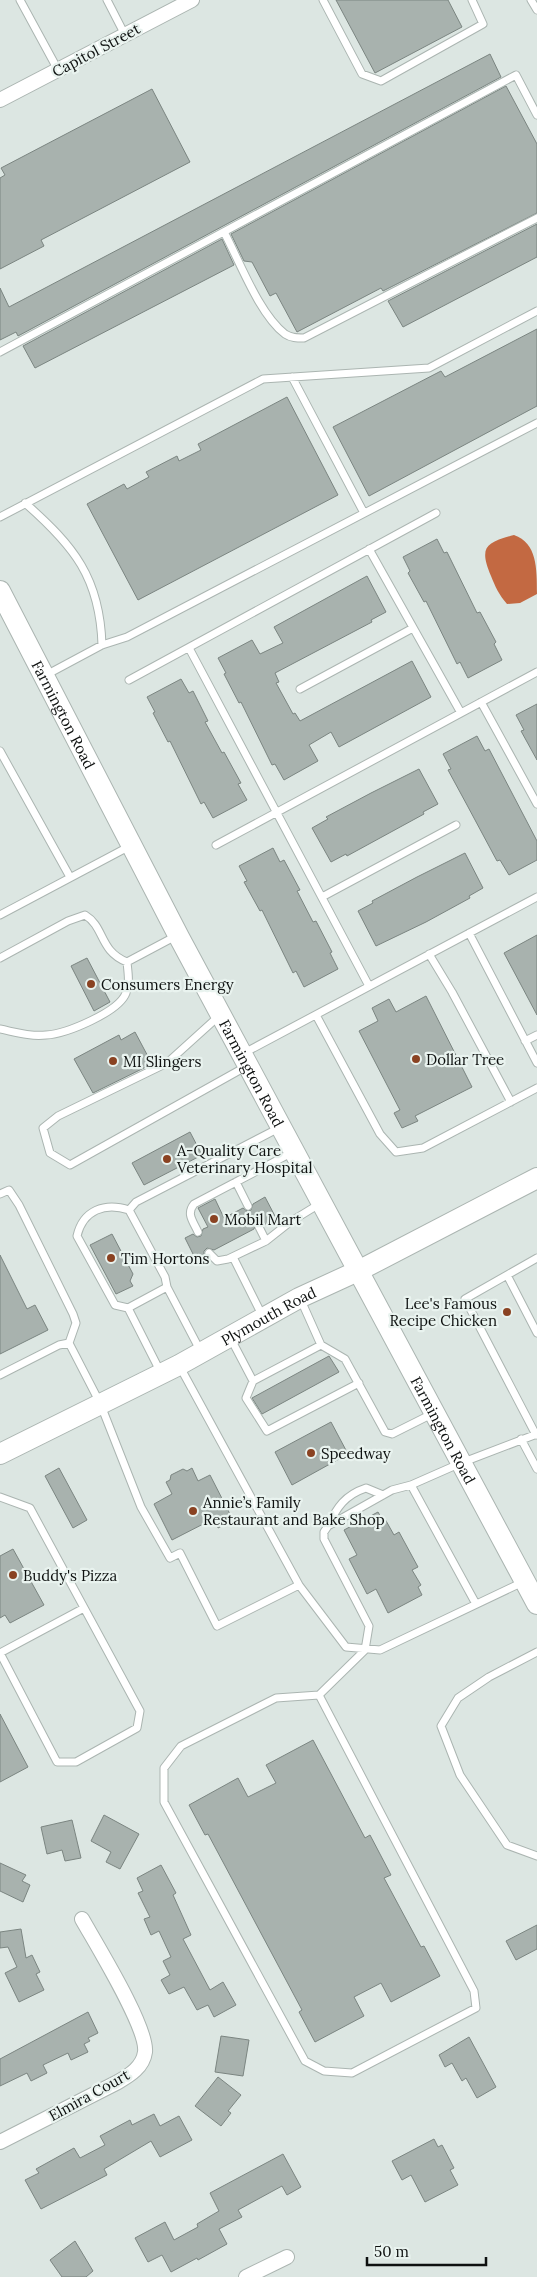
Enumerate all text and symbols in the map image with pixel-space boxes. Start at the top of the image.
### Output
street label: Capitol Street [49,19,143,81]
street label: Farmington Road [28,657,100,772]
place label: Consumers Energy [101,975,234,994]
marker: Consumers Energy [85,978,97,990]
street label: Farmington Road [215,1016,289,1130]
place label: Dollar Tree [426,1050,504,1069]
place label: MI Slingers [123,1052,201,1071]
marker: Dollar Tree [410,1053,422,1065]
marker: MI Slingers [107,1055,119,1067]
place label: A-Quality Care Veterinary Hospital [176,1141,312,1177]
marker: A-Quality Care Veterinary Hospital [161,1153,173,1165]
place label: Mobil Mart [224,1210,302,1229]
marker: Mobil Mart [208,1213,220,1225]
place label: Tim Hortons [121,1249,210,1268]
marker: Tim Hortons [105,1252,117,1264]
street label: Plymouth Road [217,1282,319,1349]
place label: Lee's Famous Recipe Chicken [390,1294,497,1330]
marker: Lee's Famous Recipe Chicken [501,1306,513,1318]
street label: Farmington Road [407,1373,480,1487]
place label: Speedway [321,1444,391,1463]
marker: Speedway [305,1447,317,1459]
place label: Annie’s Family Restaurant and Bake Shop [202,1493,385,1529]
marker: Annie’s Family Restaurant and Bake Shop [187,1505,199,1517]
place label: Buddy's Pizza [23,1566,118,1585]
marker: Buddy's Pizza [7,1569,19,1581]
street label: Elmira Court [45,2065,133,2125]
scale bar [367,2234,486,2266]
text: 50 m [374,2242,409,2261]

